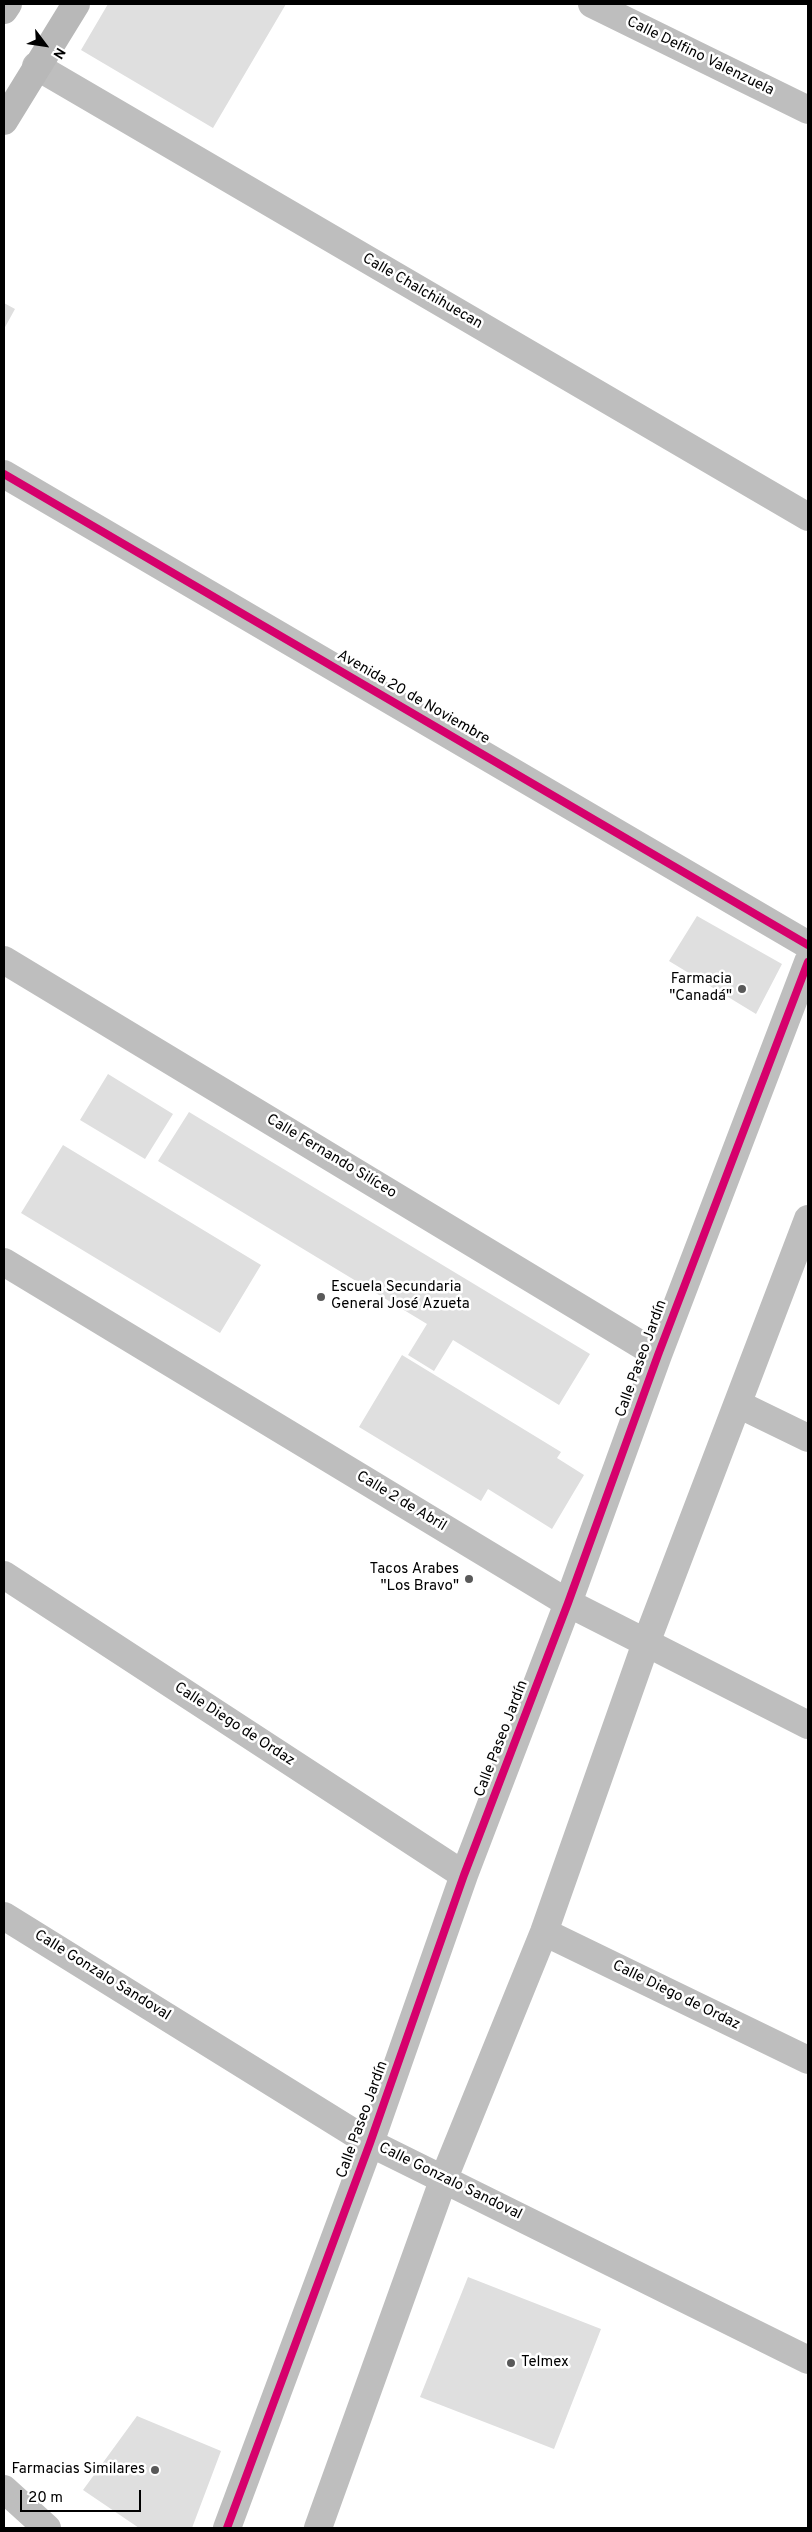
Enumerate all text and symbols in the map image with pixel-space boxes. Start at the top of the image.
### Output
street label: Calle Delfino Valenzuela [623,14,777,100]
north arrow [20,20,70,70]
text: N [48,44,68,62]
street label: Calle Chalchihuecan [359,250,485,334]
street label: Avenida 20 de Noviembre [334,647,492,749]
place label: Farmacia "Canadá" [669,971,732,1006]
marker: Farmacia "Canadá" [736,983,748,995]
street label: Calle Fernando Silíceo [263,1111,399,1203]
place label: Escuela Secundaria General José Azueta [331,1279,470,1314]
marker: Escuela Secundaria General José Azueta [315,1291,327,1303]
street label: Calle Paseo Jardín [612,1298,672,1420]
street label: Calle 2 de Abril [353,1468,449,1536]
place label: Tacos Arabes "Los Bravo" [369,1561,459,1596]
marker: Tacos Arabes "Los Bravo" [463,1573,475,1585]
street label: Calle Paseo Jardín [471,1678,533,1800]
street label: Calle Diego de Ordaz [170,1679,298,1771]
street label: Calle Gonzalo Sandoval [31,1927,173,2025]
street label: Calle Diego de Ordaz [609,1957,743,2035]
street label: Calle Paseo Jardín [333,2059,393,2181]
street label: Calle Gonzalo Sandoval [375,2139,525,2225]
place label: Telmex [521,2354,569,2372]
marker: Telmex [505,2357,517,2369]
place label: Farmacias Similares [12,2461,145,2479]
marker: Farmacias Similares [149,2464,161,2476]
scale bar [22,2480,144,2512]
text: 20 m [28,2489,63,2508]

